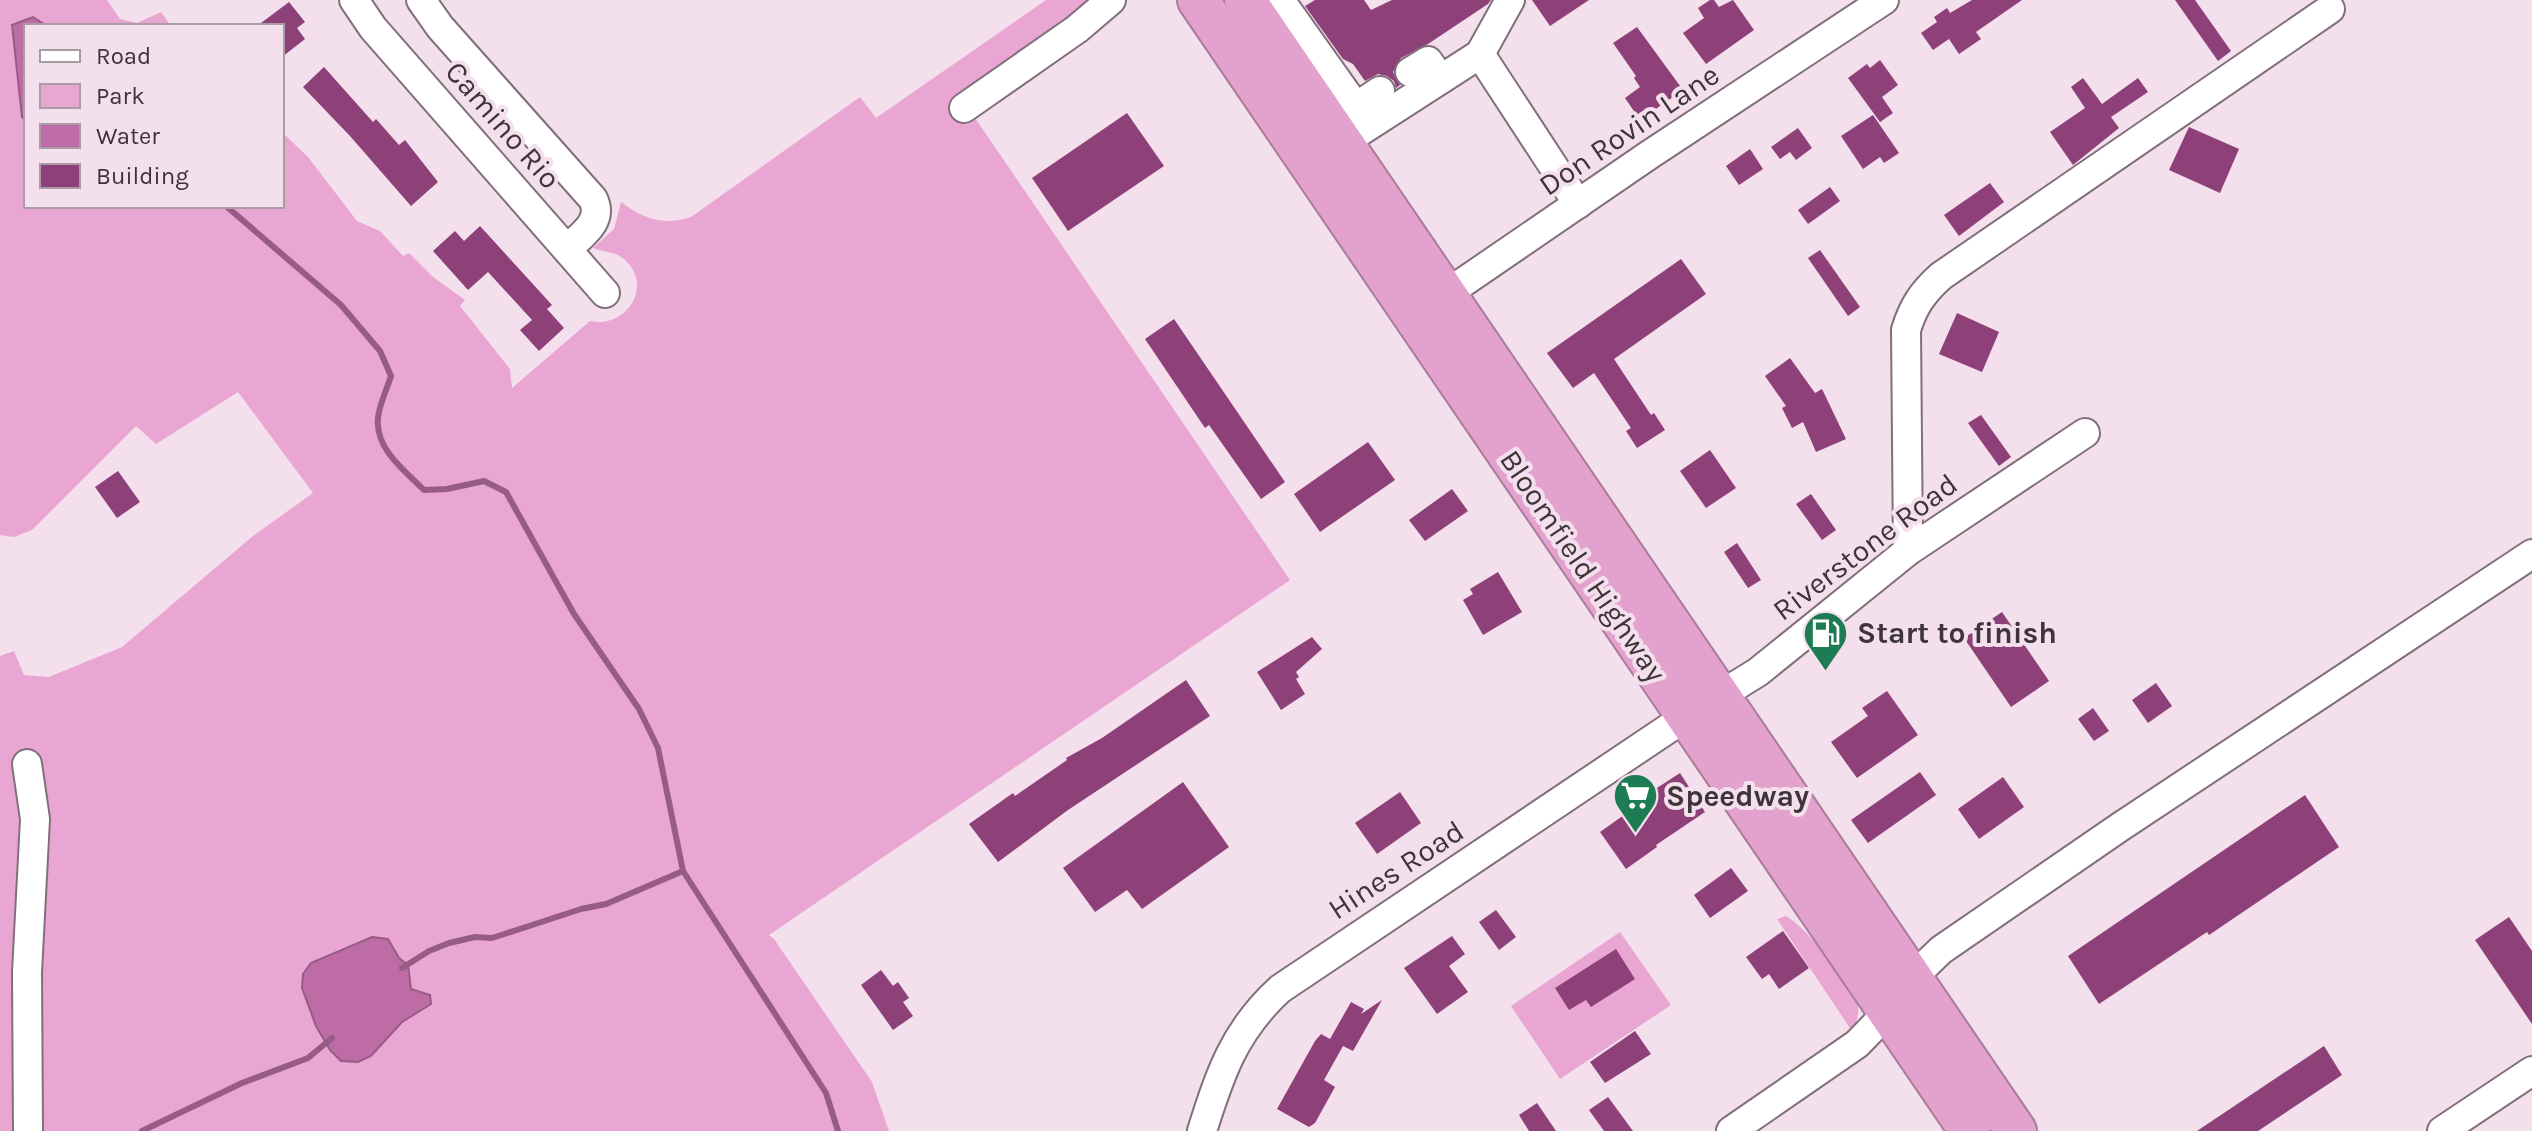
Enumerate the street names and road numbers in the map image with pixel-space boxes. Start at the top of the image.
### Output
street label: Camino Rio [438,54,568,196]
street label: Don Rovin Lane [1532,57,1726,203]
street label: Bloomfield Highway [1492,443,1674,689]
street label: Riverstone Road [1766,466,1964,628]
street label: Hines Road [1321,813,1471,927]

